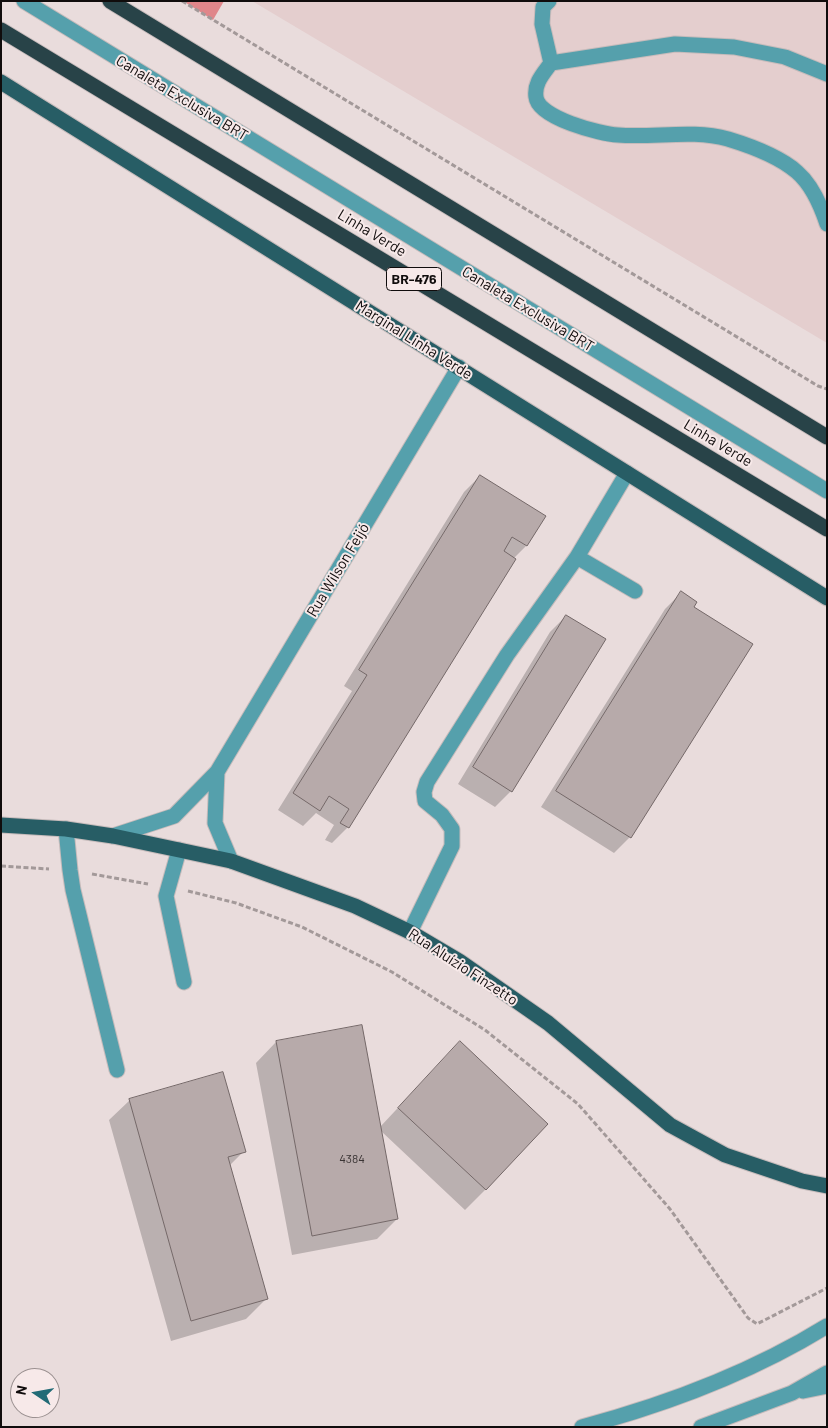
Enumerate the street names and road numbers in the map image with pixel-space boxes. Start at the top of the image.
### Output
street label: Canaleta Exclusiva BRT [113,51,251,145]
street label: Linha Verde [334,206,410,260]
street label: Canaleta Exclusiva BRT [459,262,597,356]
road number: BR-476 [386,268,442,290]
street label: Marginal Linha Verde [352,297,476,383]
street label: Linha Verde [680,416,756,470]
street label: Rua Wilson Feijó [303,520,373,620]
street label: Rua Aluízio Finzetto [405,925,521,1009]

